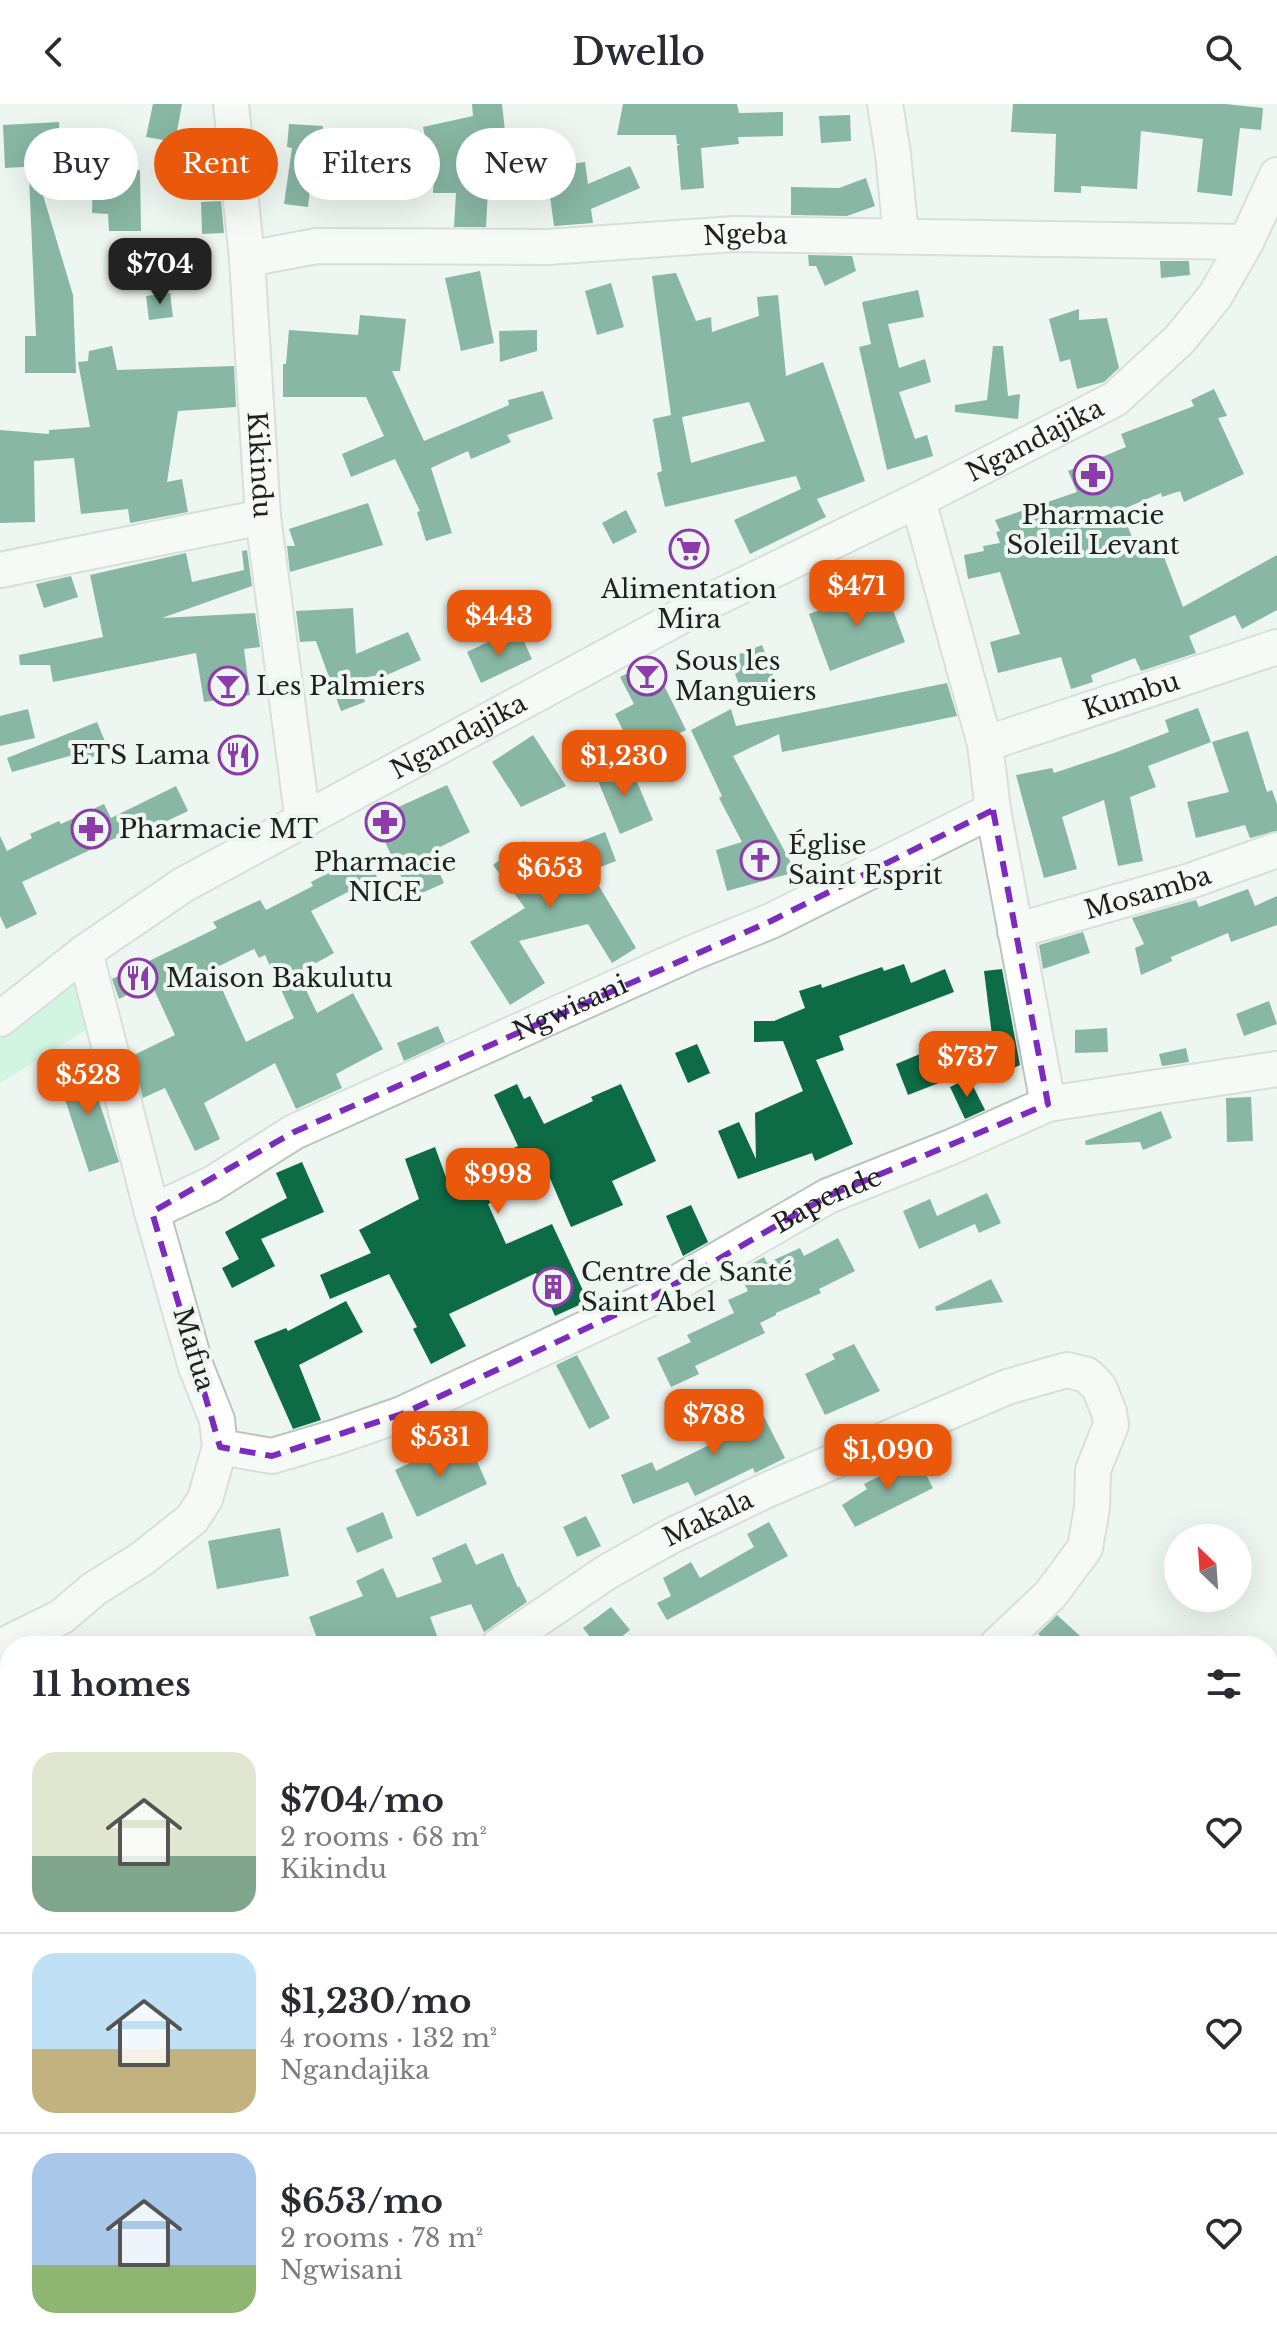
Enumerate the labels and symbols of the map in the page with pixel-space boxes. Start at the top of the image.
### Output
street label: Ngeba [702,218,788,252]
pin: $704 [113,238,207,306]
street label: Ngandajika [961,391,1109,489]
street label: Kikindu [240,410,279,519]
pharmacy icon: Pharmacie Soleil Levant [1072,454,1114,496]
place label: Pharmacie Soleil Levant [1006,499,1180,561]
supermarket icon: Alimentation Mira [668,528,710,570]
pin: $471 [810,560,904,628]
place label: Alimentation Mira [600,573,777,635]
pin: $443 [452,590,546,658]
place label: Sous les Manguiers [675,645,817,707]
bar icon: Sous les Manguiers [626,655,668,697]
bar icon: Les Palmiers [207,665,249,707]
street label: Kumbu [1079,665,1184,726]
place label: Les Palmiers [256,670,425,702]
street label: Ngandajika [385,686,533,786]
pin: $1,230 [559,730,689,798]
restaurant icon: ETS Lama [217,734,259,776]
place label: ETS Lama [70,739,211,771]
pharmacy icon: Pharmacie NICE [364,801,406,843]
pharmacy icon: Pharmacie MT [70,808,112,850]
place label: Pharmacie MT [119,813,318,845]
place label: Église Saint Esprit [788,829,943,891]
church icon: Église Saint Esprit [739,839,781,881]
pin: $653 [503,842,597,910]
place label: Pharmacie NICE [314,846,456,908]
street label: Mosamba [1081,859,1216,926]
restaurant icon: Maison Bakulutu [117,957,159,999]
place label: Maison Bakulutu [166,962,393,994]
street label: Ngwisani [508,968,633,1048]
pin: $737 [920,1031,1014,1099]
pin: $528 [41,1049,135,1117]
pin: $998 [451,1148,545,1216]
street label: Bapende [767,1160,886,1240]
place label: Centre de Santé Saint Abel [581,1256,793,1318]
building icon: Centre de Santé Saint Abel [532,1266,574,1308]
street label: Mafua [166,1304,222,1395]
pin: $788 [667,1389,761,1457]
pin: $531 [393,1411,487,1479]
pin: $1,090 [823,1424,953,1492]
street label: Makala [658,1483,759,1554]
north arrow [1164,1524,1252,1612]

